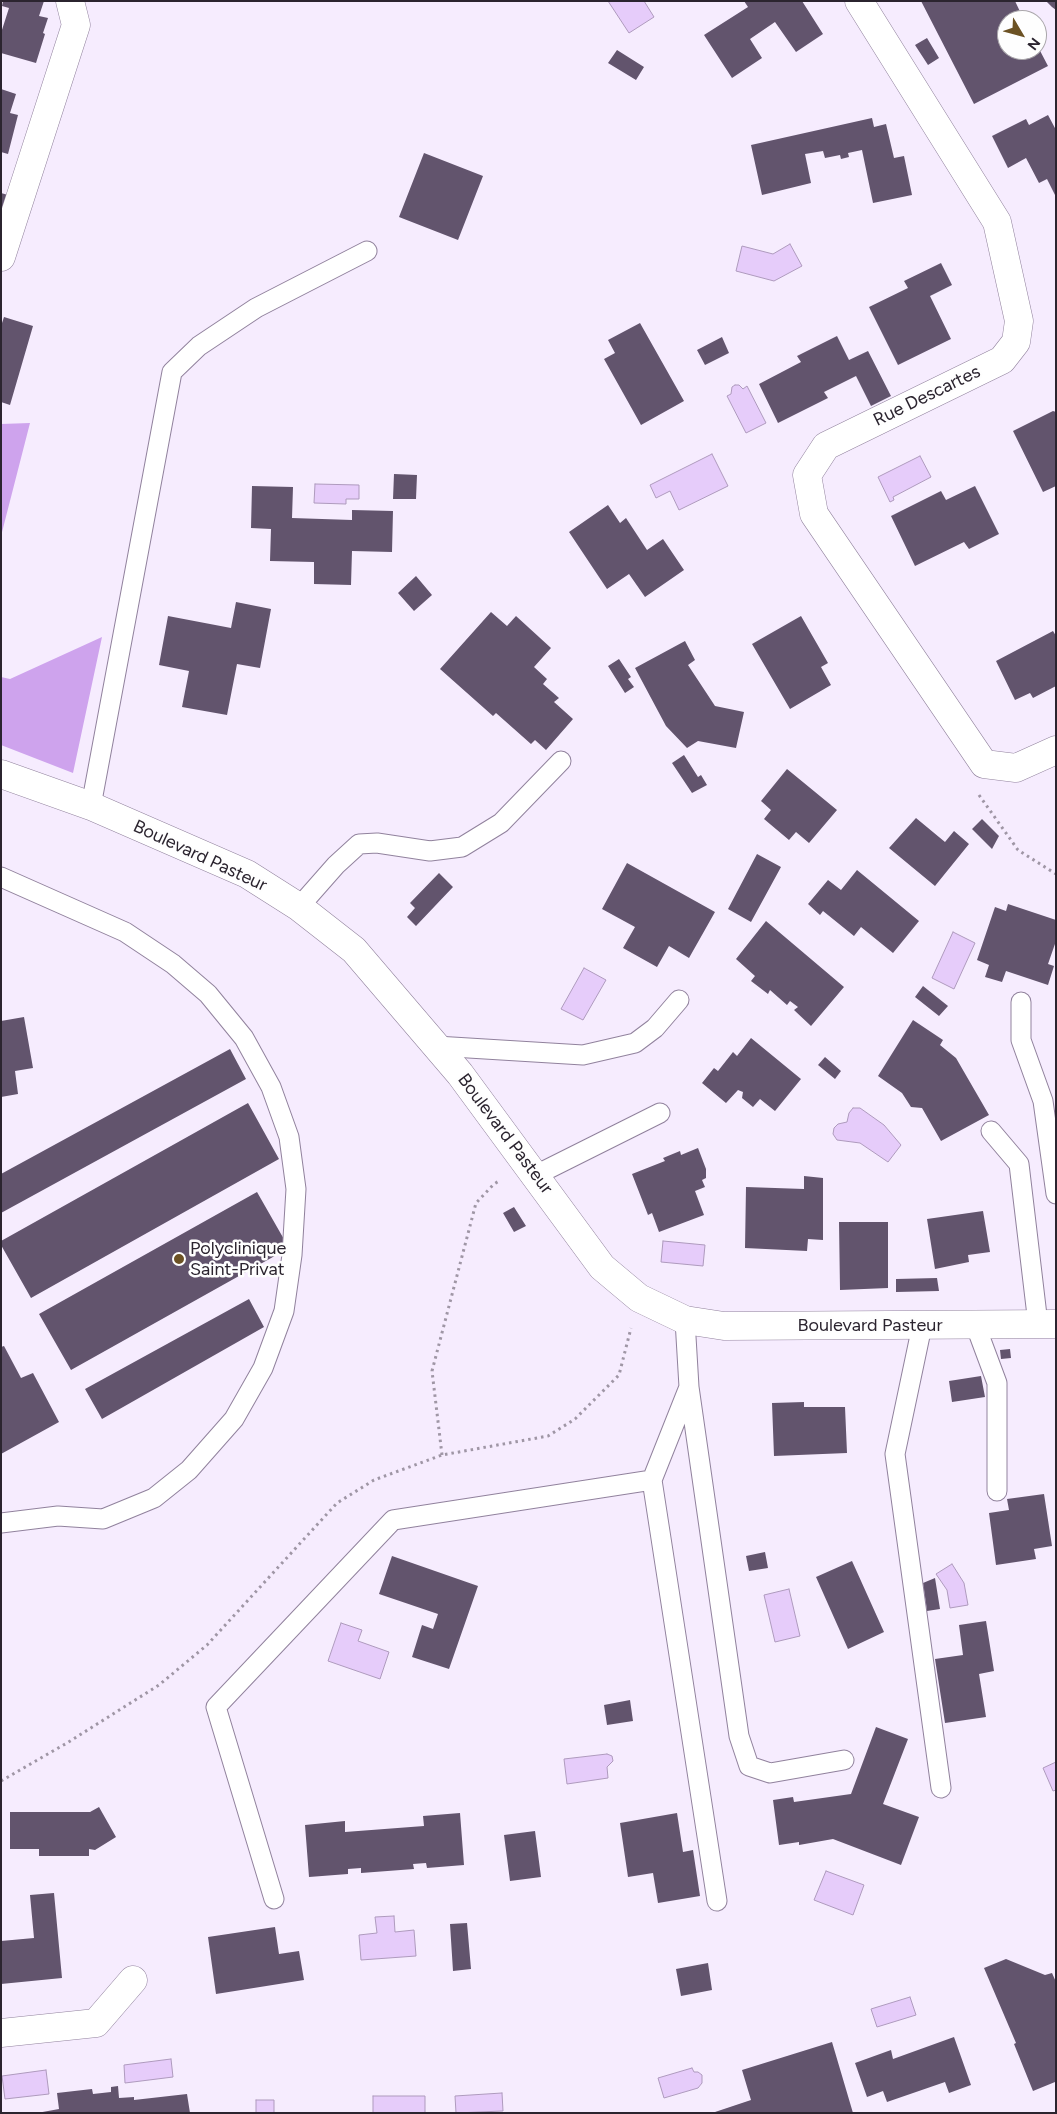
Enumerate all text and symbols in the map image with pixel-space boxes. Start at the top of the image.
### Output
north arrow [997,10,1047,60]
text: N [1024,34,1044,53]
street label: Rue Descartes [870,361,984,431]
street label: Boulevard Pasteur [130,816,270,896]
street label: Boulevard Pasteur [453,1070,557,1198]
place label: Polyclinique Saint-Privat [190,1238,286,1280]
marker: Polyclinique Saint-Privat [172,1252,186,1266]
street label: Boulevard Pasteur [798,1315,942,1337]

